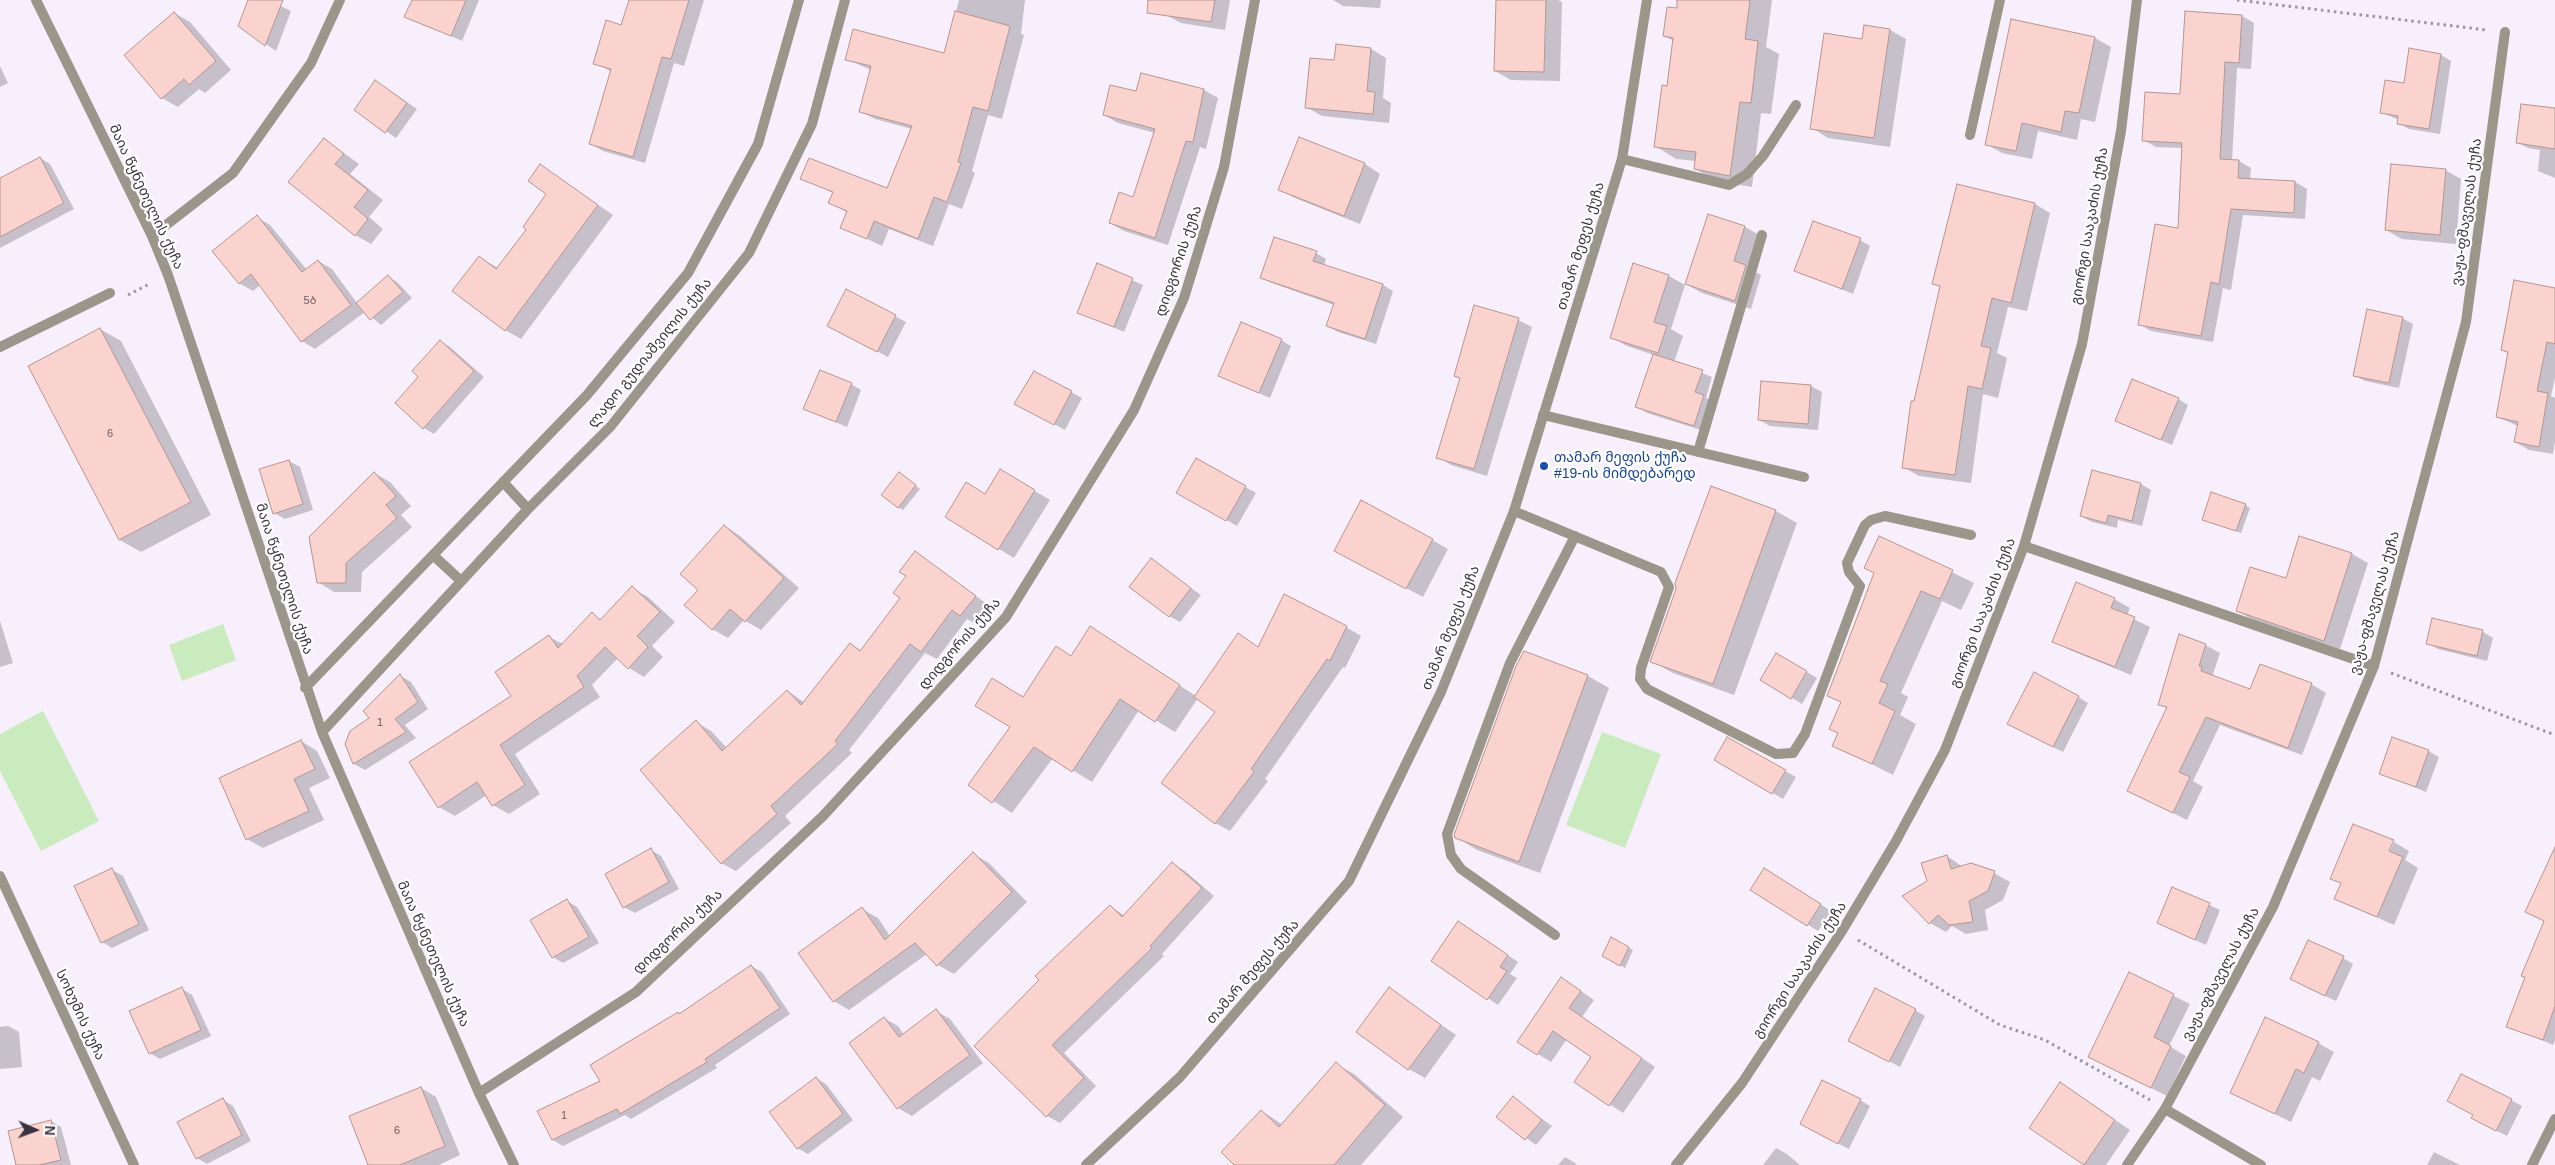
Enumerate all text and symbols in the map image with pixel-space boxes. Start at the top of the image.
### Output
street label: მაია წყნეთელის ქუჩა [105,122,187,272]
street label: ვაჟა-ფშაველას ქუჩა [2448,137,2486,287]
street label: გიორგი სააკაძის ქუჩა [2068,146,2112,306]
street label: თამარ მეფეს ქუჩა [1554,180,1608,312]
street label: დიდგორის ქუჩა [1152,203,1206,319]
street label: ლადო გუდიაშვილის ქუჩა [584,275,716,431]
house number: 5ბ [304,294,316,308]
house number: 6 [107,427,113,441]
place label: თამარ მეფის ქუჩა #19-ის მიმდებარედ [1554,450,1696,482]
marker: თამარ მეფის ქუჩა #19-ის მიმდებარედ [1538,460,1550,472]
street label: მაია წყნეთელის ქუჩა [252,501,316,657]
street label: ვაჟა-ფშაველას ქუჩა [2346,529,2404,677]
street label: გიორგი სააკაძის ქუჩა [1947,536,2019,690]
street label: თამარ მეფეს ქუჩა [1418,563,1484,693]
street label: დიდგორის ქუჩა [916,595,1004,693]
house number: 1 [377,716,383,730]
street label: მაია წყნეთელის ქუჩა [393,878,473,1030]
street label: დიდგორის ქუჩა [630,886,726,978]
street label: გიორგი სააკაძის ქუჩა [1750,899,1850,1041]
street label: ვაჟა-ფშაველას ქუჩა [2179,904,2263,1044]
street label: თამარ მეფეს ქუჩა [1203,916,1303,1028]
street label: სოხუმის ქუჩა [52,967,108,1063]
north arrow [10,1105,60,1155]
house number: 1 [561,1109,567,1123]
house number: 6 [394,1124,400,1138]
text: N [42,1125,58,1136]

